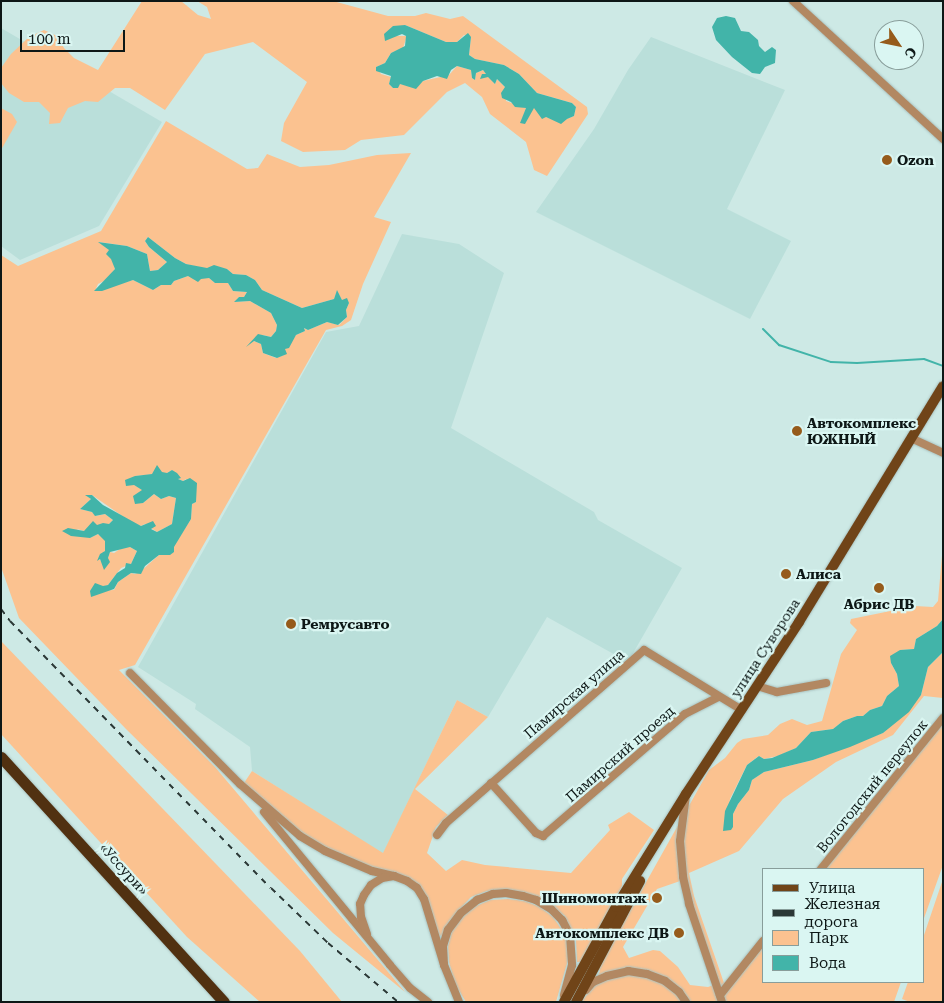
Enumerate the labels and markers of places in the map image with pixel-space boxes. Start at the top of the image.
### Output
place label: Ozon [897,152,934,168]
marker: Ozon [881,154,893,166]
place label: Автокомплекс ЮЖНЫЙ [807,415,916,448]
marker: Автокомплекс ЮЖНЫЙ [791,425,803,437]
place label: Алиса [796,566,841,582]
marker: Алиса [780,568,792,580]
marker: Абрис ДВ [873,582,885,594]
place label: Абрис ДВ [844,596,914,612]
place label: Ремрусавто [301,616,389,632]
marker: Ремрусавто [285,618,297,630]
place label: Шиномонтаж [542,890,647,906]
marker: Шиномонтаж [651,892,663,904]
place label: Автокомплекс ДВ [535,925,669,941]
marker: Автокомплекс ДВ [673,927,685,939]

